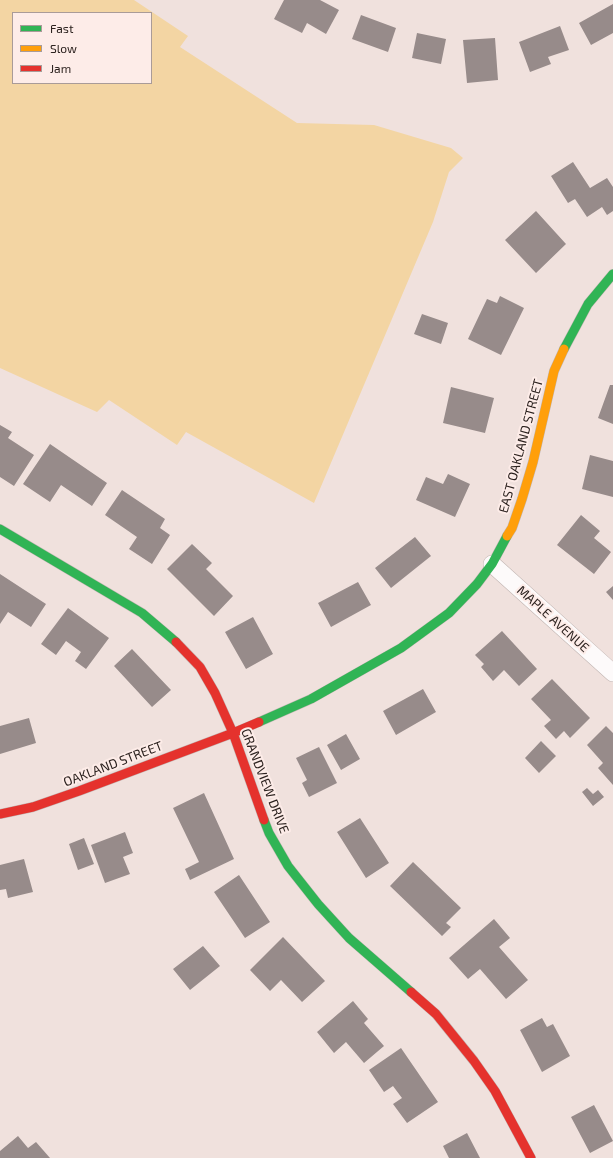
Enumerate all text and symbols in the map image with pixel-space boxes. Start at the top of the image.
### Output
legend [12,12,152,84]
text: Fast [50,21,73,35]
text: Slow [50,41,77,55]
text: Jam [50,61,71,75]
street label: EAST OAKLAND STREET [496,377,546,515]
street label: MAPLE AVENUE [514,582,592,656]
street label: GRANDVIEW DRIVE [238,726,292,836]
street label: OAKLAND STREET [61,738,165,790]

